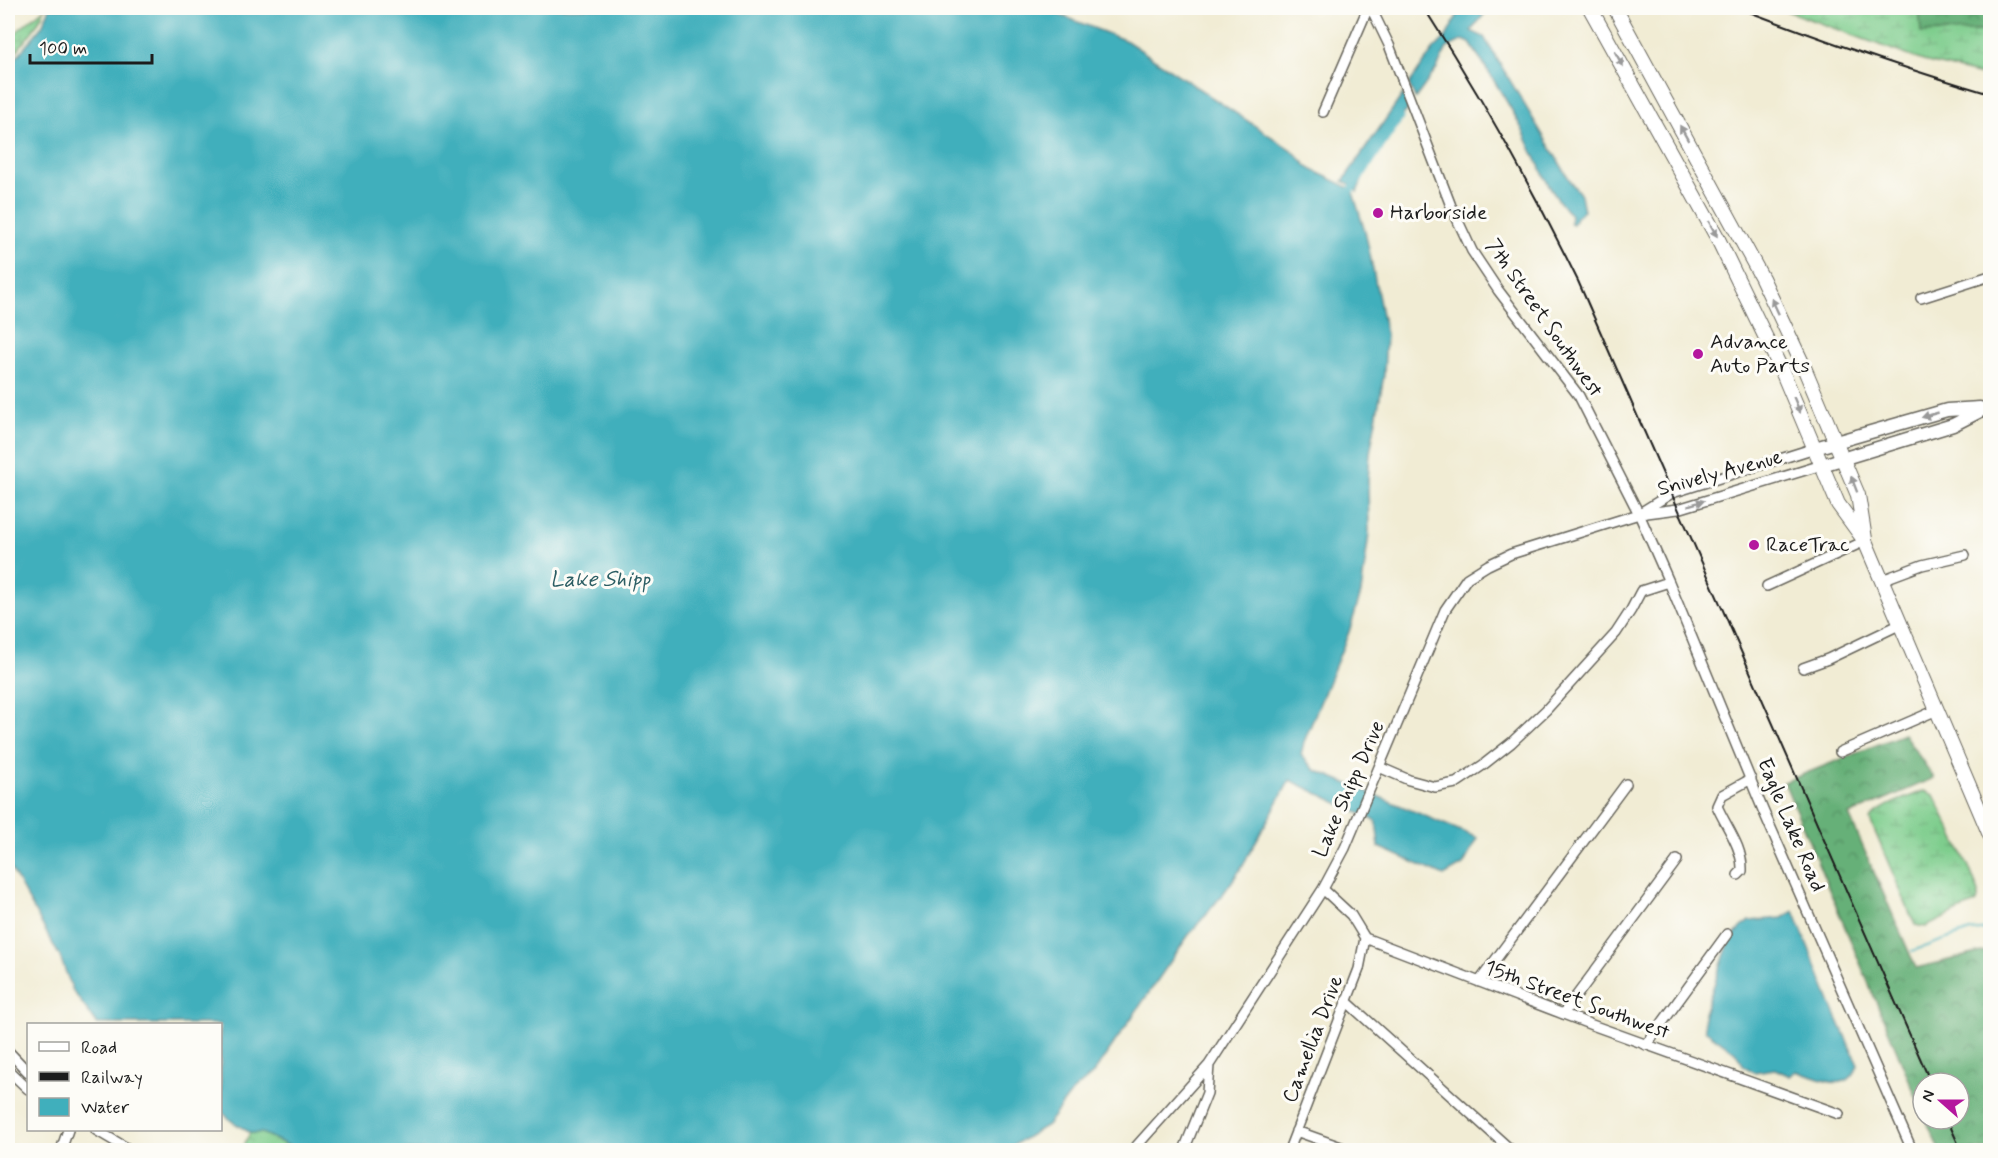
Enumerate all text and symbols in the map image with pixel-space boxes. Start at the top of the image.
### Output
scale bar [30,27,152,65]
text: 100 m [39,37,87,61]
one-way arrow [1613,51,1624,67]
one-way arrow [1679,124,1689,141]
place label: Harborside [1390,199,1487,227]
marker: Harborside [1371,206,1385,220]
one-way arrow [1708,221,1718,238]
street label: 7th Street Southwest [1479,233,1609,403]
one-way arrow [1771,297,1780,314]
place label: Advance Auto Parts [1710,328,1810,380]
marker: Advance Auto Parts [1691,347,1705,361]
one-way arrow [1792,397,1801,414]
one-way arrow [1921,411,1939,420]
street label: Snively Avenue [1654,443,1786,503]
one-way arrow [1848,475,1858,493]
one-way arrow [1687,498,1705,507]
place label: RaceTrac [1766,531,1850,559]
marker: RaceTrac [1747,538,1761,552]
water label: Lake Shipp [550,566,651,594]
street label: Lake Shipp Drive [1306,716,1392,862]
street label: Eagle Lake Road [1750,754,1832,896]
street label: 15th Street Southwest [1481,953,1674,1047]
street label: Camellia Drive [1276,971,1350,1107]
legend [27,1023,222,1131]
text: Road [81,1036,117,1060]
text: Railway [81,1066,143,1090]
north arrow [1911,1071,1971,1131]
text: N [1917,1087,1940,1105]
text: Water [81,1096,130,1120]

